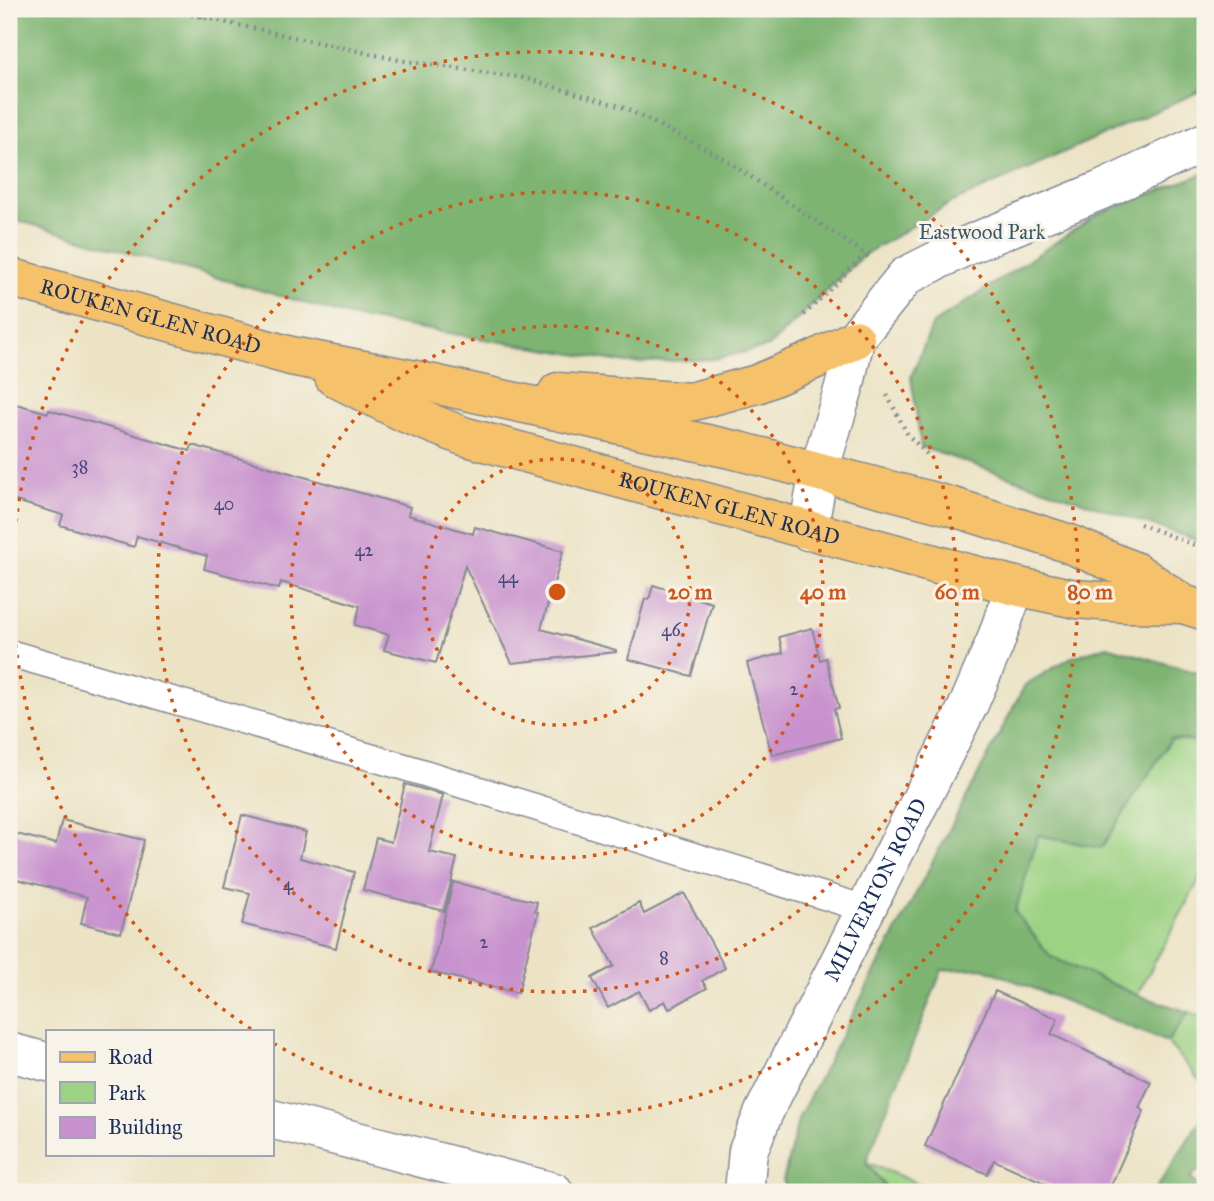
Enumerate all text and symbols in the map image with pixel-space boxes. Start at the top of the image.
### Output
park label: Eastwood Park [918,219,1046,245]
street label: ROUKEN GLEN ROAD [37,273,264,360]
house number: 38 [72,456,88,478]
street label: ROUKEN GLEN ROAD [616,466,843,551]
house number: 40 [214,493,234,515]
house number: 42 [355,539,374,561]
house number: 44 [498,566,519,588]
text: 20 m [668,579,713,605]
text: 40 m [800,579,846,605]
text: 60 m [934,579,980,605]
text: 80 m [1067,579,1113,605]
centre of rings [545,580,569,604]
house number: 46 [661,619,681,641]
house number: 2 [790,678,799,700]
street label: MILVERTON ROAD [819,794,933,986]
house number: 4 [283,873,294,895]
house number: 2 [480,931,489,953]
house number: 8 [659,947,669,969]
legend [46,1030,273,1156]
text: Road [108,1044,153,1070]
text: Park [108,1080,146,1106]
text: Building [108,1114,182,1140]

